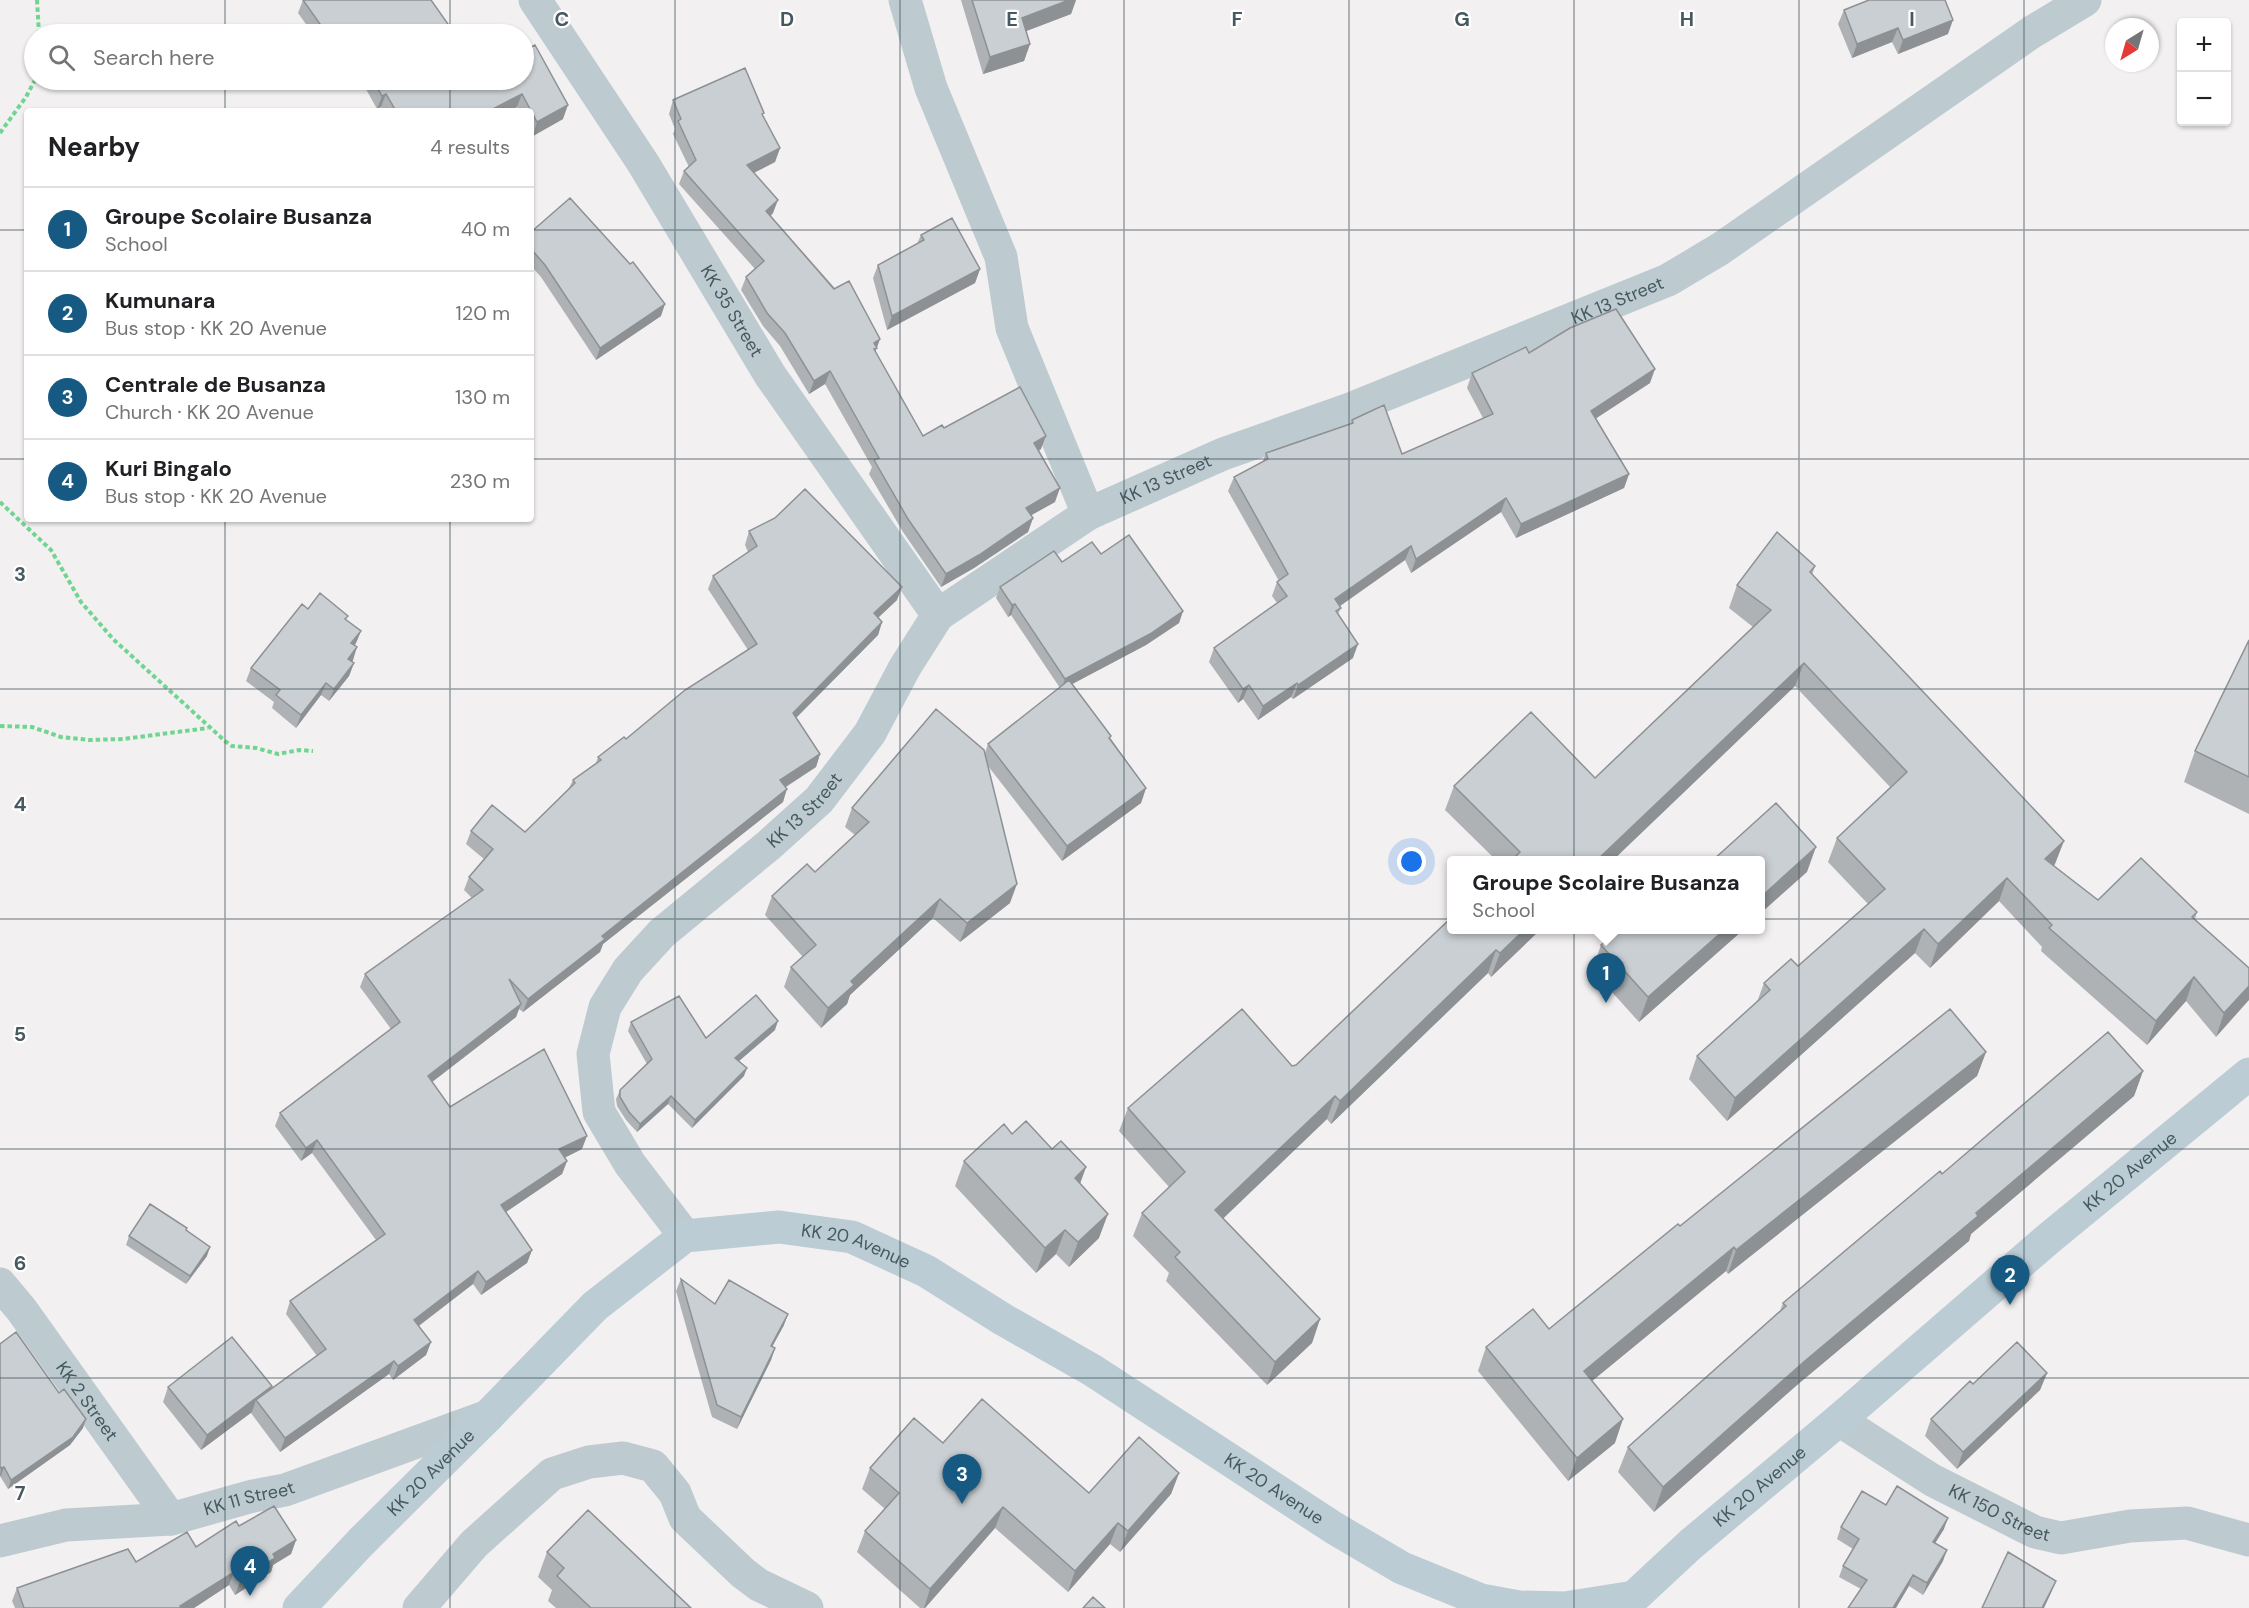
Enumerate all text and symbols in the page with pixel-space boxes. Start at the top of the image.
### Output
text: C [555,6,569,32]
text: D [780,6,794,32]
text: E [1006,6,1018,32]
text: F [1231,6,1243,32]
text: G [1454,6,1470,32]
text: H [1680,6,1694,32]
text: I [1909,6,1915,32]
north arrow [2105,18,2159,72]
map controls [2177,18,2231,126]
button: + [2177,18,2231,72]
search box [24,24,534,90]
icon: search [45,41,78,74]
text: Search here [93,43,214,72]
button: − [2177,72,2231,126]
text: Nearby [48,130,140,164]
text: 4 results [430,134,510,160]
text: Groupe Scolaire Busanza [105,202,372,231]
text: 1 [64,216,71,242]
text: 40 m [461,216,510,242]
text: School [105,231,168,257]
street label: KK 35 Street [695,260,768,361]
street label: KK 13 Street [1568,271,1667,330]
text: Kumunara [105,286,215,315]
text: 2 [62,300,73,326]
text: 120 m [456,300,510,326]
text: Bus stop · KK 20 Avenue [105,315,327,341]
text: Centrale de Busanza [105,370,326,399]
text: 3 [61,384,74,410]
text: 130 m [455,384,510,410]
text: Church · KK 20 Avenue [105,399,314,425]
street label: KK 13 Street [1116,449,1215,510]
text: Kuri Bingalo [105,454,232,483]
text: 4 [61,468,74,494]
text: 230 m [450,468,510,494]
text: Bus stop · KK 20 Avenue [105,483,327,509]
text: 3 [14,561,26,587]
street label: KK 13 Street [761,768,848,853]
text: 4 [14,791,27,817]
your location [1397,847,1426,876]
popup [1447,856,1765,934]
text: Groupe Scolaire Busanza [1472,868,1740,897]
text: School [1472,897,1535,923]
pin: 1 [1586,954,1626,1003]
text: 5 [14,1021,26,1047]
street label: KK 20 Avenue [2078,1126,2182,1217]
street label: KK 20 Avenue [800,1218,914,1274]
text: 6 [14,1250,26,1276]
pin: 2 [1990,1256,2030,1305]
street label: KK 2 Street [50,1357,123,1446]
street label: KK 20 Avenue [382,1424,480,1521]
street label: KK 20 Avenue [1708,1440,1811,1532]
street label: KK 20 Avenue [1219,1447,1328,1530]
pin: 3 [942,1454,982,1504]
street label: KK 11 Street [201,1475,298,1521]
street label: KK 150 Street [1944,1478,2053,1547]
text: 7 [15,1480,26,1506]
pin: 4 [230,1546,270,1596]

